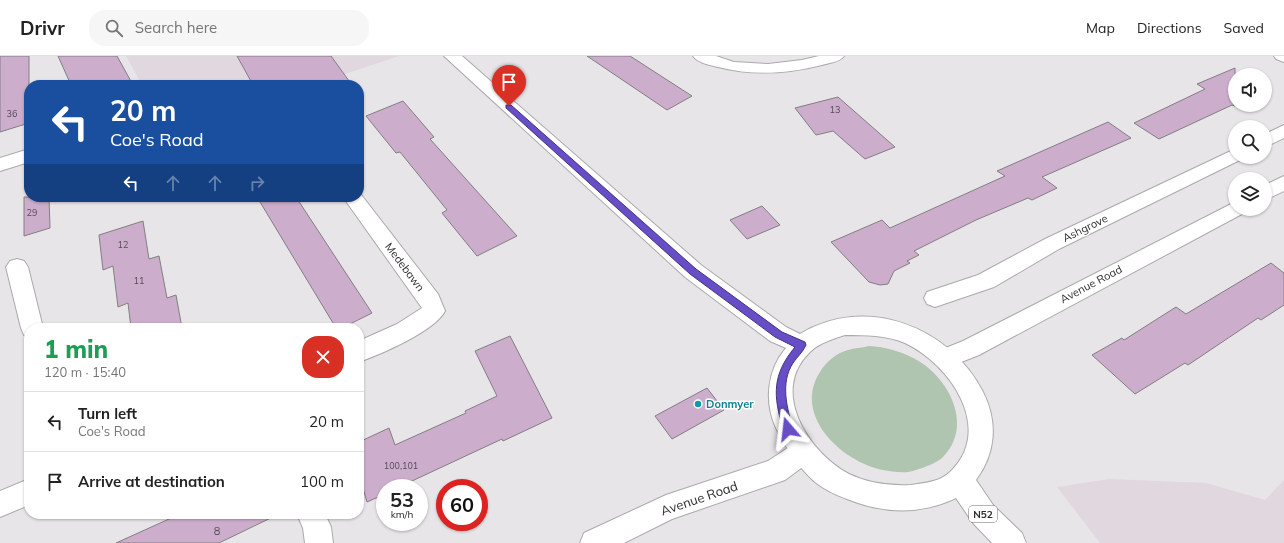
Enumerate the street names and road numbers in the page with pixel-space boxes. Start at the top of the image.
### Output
street label: Ashgrove [1060,211,1110,245]
street label: Medebawn [382,240,428,294]
street label: Avenue Road [1058,262,1124,306]
street label: Avenue Road [658,477,740,519]
road number: N52 [969,506,997,522]

